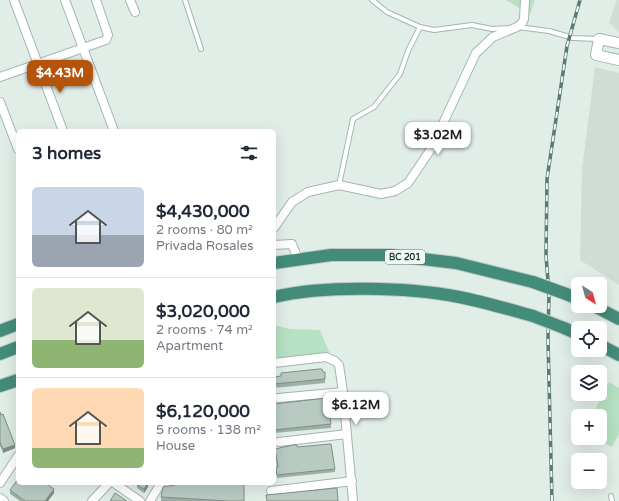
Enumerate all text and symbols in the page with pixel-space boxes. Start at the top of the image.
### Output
pin: $4.43M [27,60,93,94]
text: $4.43M [36,65,84,81]
pin: $3.02M [405,122,471,156]
text: $3.02M [414,127,462,143]
icon: filters [238,142,260,164]
text: 3 homes [32,143,101,164]
text: $4,430,000 [156,201,250,222]
icon: home [64,203,112,251]
text: 2 rooms · 80 m² [156,222,253,238]
text: Privada Rosales [156,238,253,254]
road number: BC 201 [385,250,425,264]
north arrow [571,277,607,313]
map controls [571,277,607,489]
text: $3,020,000 [156,301,250,322]
icon: home [64,304,112,352]
button: locate [571,321,607,357]
text: 2 rooms · 74 m² [156,322,253,338]
text: Apartment [156,338,223,354]
button: layers [571,365,607,401]
pin: $6.12M [323,392,389,426]
text: $6.12M [332,397,380,413]
text: $6,120,000 [156,401,250,422]
icon: home [64,404,112,452]
button: + [571,409,607,445]
text: 5 rooms · 138 m² [156,422,261,438]
text: House [156,438,195,454]
button: − [571,453,607,489]

